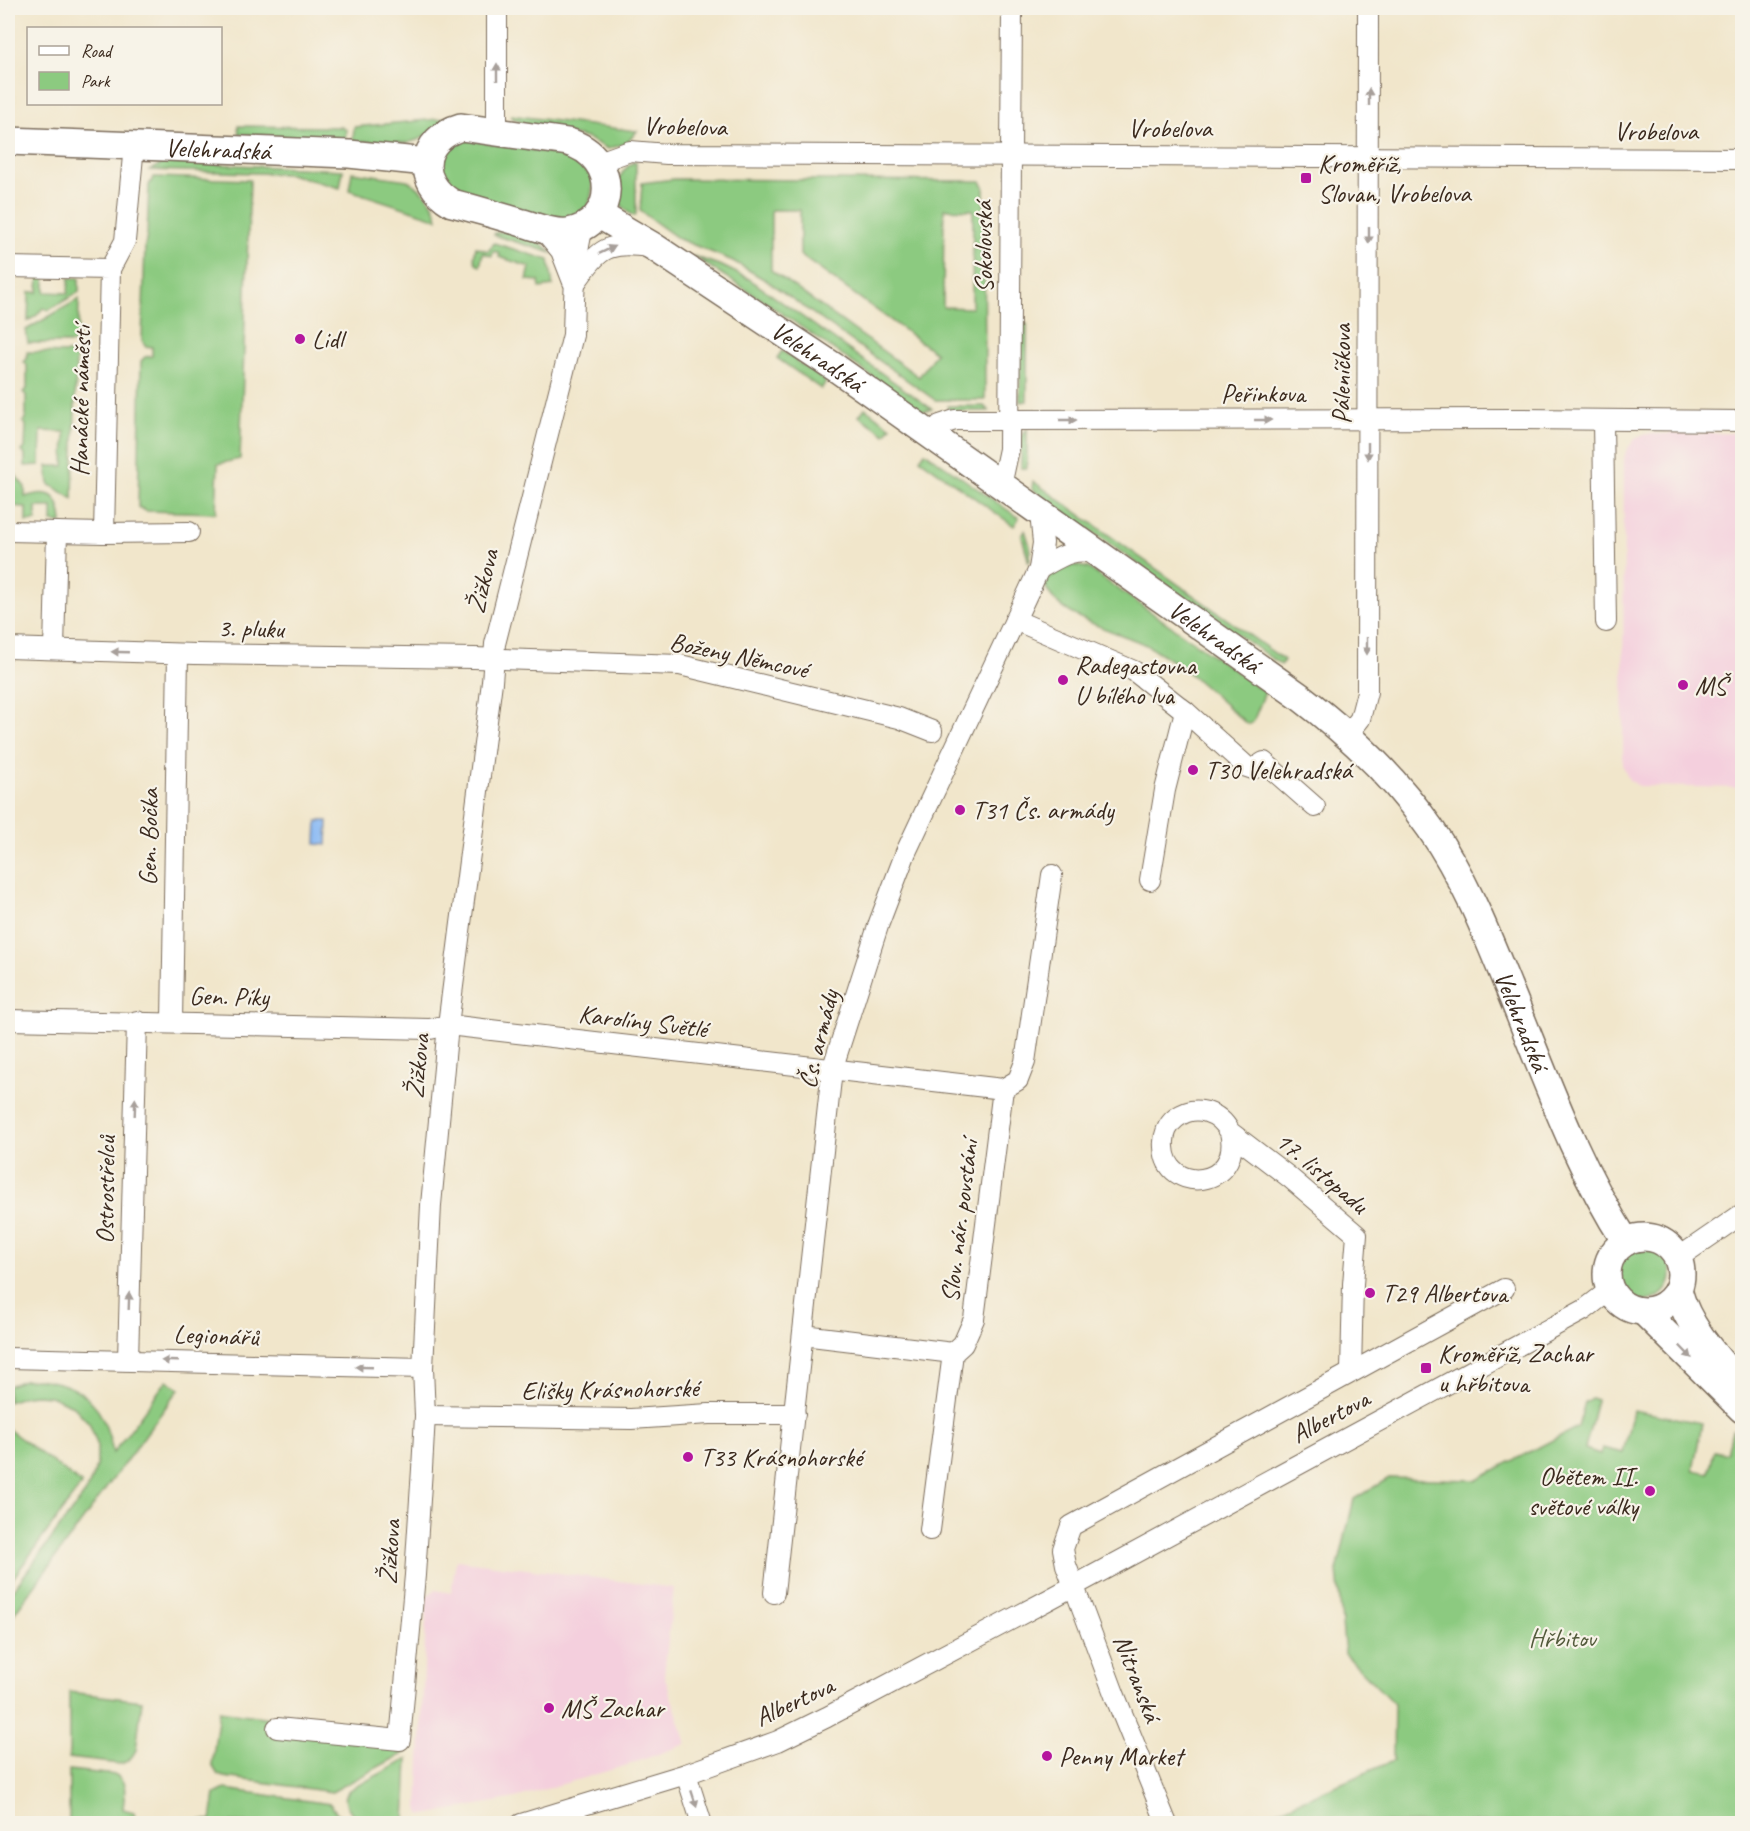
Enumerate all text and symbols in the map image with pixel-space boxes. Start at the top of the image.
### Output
legend [27,27,222,105]
text: Road [81,40,114,62]
one-way arrow [492,63,502,82]
text: Park [81,70,111,92]
one-way arrow [1364,88,1374,107]
street label: Vrobelova [643,109,729,144]
street label: Vrobelova [1128,112,1214,145]
street label: Vrobelova [1614,115,1700,148]
street label: Velehradská [165,131,274,168]
place label: Kroměříž, Slovan, Vrobelova [1318,147,1472,210]
marker: Kroměříž, Slovan, Vrobelova [1299,171,1313,185]
street label: Sokolovská [967,198,1000,293]
one-way arrow [1364,226,1374,245]
one-way arrow [598,245,615,254]
street label: Velehradská [765,314,873,401]
street label: Hanácké náměstí [63,320,98,477]
street label: Páleníčkova [1325,322,1358,424]
place label: Lidl [312,323,347,356]
marker: Lidl [293,332,307,346]
street label: Peřinkova [1221,377,1307,410]
one-way arrow [1059,415,1078,425]
one-way arrow [1254,415,1273,425]
one-way arrow [1363,442,1373,461]
street label: Žižkova [459,544,507,616]
street label: Velehradská [1162,593,1269,682]
street label: 3. pluku [218,611,287,646]
street label: Boženy Němcové [667,625,814,687]
one-way arrow [1362,637,1372,656]
one-way arrow [110,647,129,656]
place label: Radegastovna U bílého lva [1075,649,1198,712]
place label: MŠ [1695,669,1732,702]
marker: Radegastovna U bílého lva [1056,673,1070,687]
marker: MŠ [1676,678,1690,692]
place label: T30 Velehradská [1205,754,1355,787]
marker: T30 Velehradská [1186,763,1200,777]
street label: Gen. Bočka [131,787,166,886]
place label: T31 Čs. armády [972,794,1116,827]
marker: T31 Čs. armády [953,803,967,817]
street label: Velehradská [1487,966,1558,1079]
street label: Gen. Píky [189,979,271,1014]
street label: Čs. armády [790,985,847,1092]
street label: Karolíny Světlé [577,997,713,1046]
street label: Žižkova [398,1031,437,1100]
one-way arrow [130,1097,139,1116]
street label: 17. listopadu [1269,1124,1376,1222]
street label: Ostrostřelců [88,1133,123,1244]
street label: Slov. nár. povstání [933,1133,986,1304]
place label: T29 Albertova [1382,1277,1510,1310]
marker: T29 Albertova [1363,1286,1377,1300]
one-way arrow [125,1292,134,1311]
street label: Legionářů [173,1318,261,1354]
place label: Kroměříž, Zachar u hřbitova [1438,1337,1596,1400]
one-way arrow [1679,1345,1693,1360]
one-way arrow [160,1356,179,1366]
marker: Kroměříž, Zachar u hřbitova [1419,1361,1433,1375]
one-way arrow [355,1362,374,1371]
street label: Elišky Krásnohorské [521,1371,702,1408]
street label: Albertova [1286,1381,1377,1451]
place label: T33 Krásnohorské [700,1441,866,1474]
marker: T33 Krásnohorské [681,1450,695,1464]
place label: Obětem II. světové války [1528,1460,1640,1523]
marker: Obětem II. světové války [1643,1484,1657,1498]
street label: Žižkova [371,1517,408,1585]
park label: Hřbitov [1529,1622,1598,1655]
street label: Nitranská [1106,1630,1170,1729]
street label: Albertova [749,1668,841,1734]
place label: MŠ Zachar [561,1692,667,1725]
marker: MŠ Zachar [542,1701,556,1715]
place label: Penny Market [1059,1740,1186,1773]
marker: Penny Market [1040,1749,1054,1763]
one-way arrow [690,1790,700,1808]

